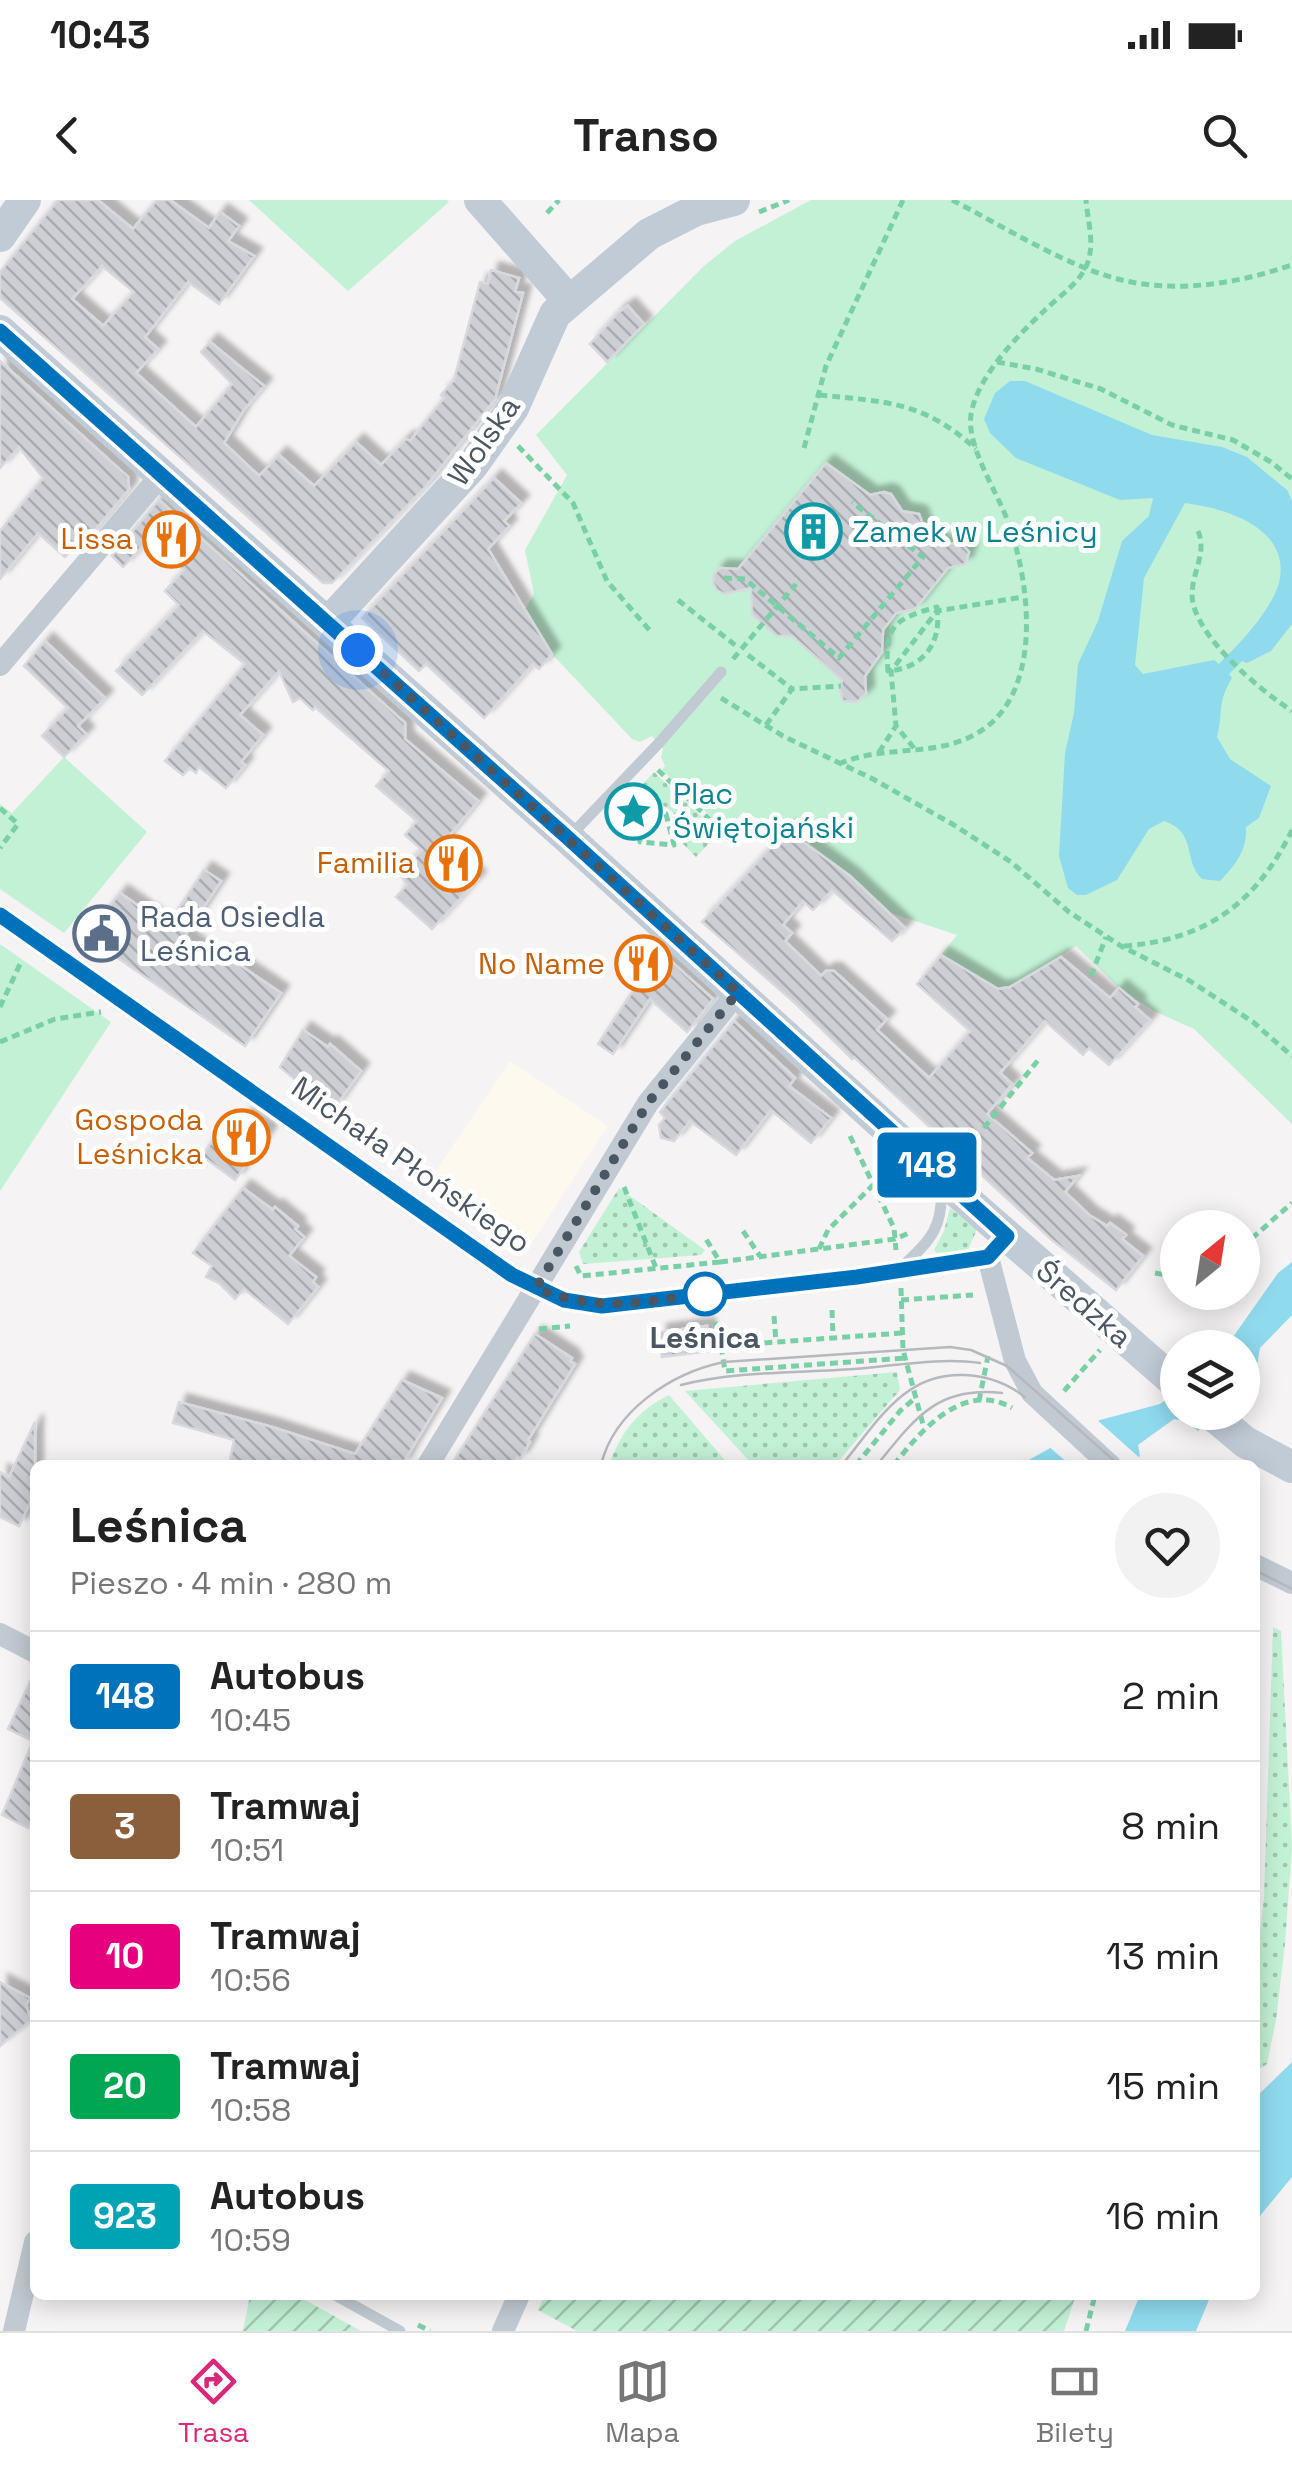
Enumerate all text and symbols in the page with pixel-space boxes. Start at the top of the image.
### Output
text: 10:43 [50,11,150,59]
text: Transo [573,107,719,164]
icon: back [40,108,95,163]
icon: search [1197,108,1252,163]
street label: Wolska [439,388,528,493]
building icon: Zamek w Leśnicy [783,502,843,562]
restaurant icon: Lissa [142,509,202,569]
place label: Zamek w Leśnicy [852,512,1098,551]
place label: Lissa [61,519,133,558]
your location [333,625,383,675]
place label: Plac Świętojański [673,774,854,847]
place icon: Plac Świętojański [604,781,664,841]
restaurant icon: Familia [424,833,484,893]
place label: Familia [317,843,415,882]
place label: Rada Osiedla Leśnica [140,897,325,970]
public building icon: Rada Osiedla Leśnica [71,904,131,964]
restaurant icon: No Name [614,934,674,994]
place label: No Name [478,944,605,983]
street label: Michała Płońskiego [284,1067,538,1262]
place label: Gospoda Leśnicka [74,1100,203,1173]
restaurant icon: Gospoda Leśnicka [212,1107,272,1167]
line badge: 148 [870,1132,984,1198]
text: 148 [897,1143,957,1187]
north arrow [1160,1210,1260,1310]
map controls [1160,1210,1260,1430]
street label: Średzka [1028,1251,1140,1356]
marker: Leśnica [684,1273,726,1315]
place label: Leśnica [650,1318,760,1357]
button: layers [1160,1330,1260,1430]
button: heart [1115,1493,1220,1598]
text: Leśnica [70,1495,247,1556]
text: Pieszo · 4 min · 280 m [70,1563,392,1603]
text: Autobus [210,1652,365,1700]
text: 2 min [1122,1672,1220,1720]
text: 148 [95,1674,155,1718]
text: 10:45 [210,1700,291,1740]
text: Tramwaj [210,1782,361,1830]
text: 8 min [1121,1802,1220,1850]
text: 3 [114,1804,136,1848]
text: 10:51 [210,1830,284,1870]
text: Tramwaj [210,1912,361,1960]
text: 13 min [1106,1932,1220,1980]
text: 10 [106,1934,144,1978]
text: 10:56 [210,1960,291,2000]
text: Tramwaj [210,2042,361,2090]
text: 15 min [1106,2062,1220,2110]
text: 20 [103,2064,147,2108]
text: 10:58 [210,2090,291,2130]
text: Autobus [210,2172,365,2220]
text: 16 min [1106,2192,1220,2240]
text: 923 [93,2194,157,2238]
text: 10:59 [210,2220,291,2260]
tab: Trasa [178,2354,249,2450]
tab: Mapa [605,2354,680,2450]
tab: Bilety [1036,2354,1114,2450]

